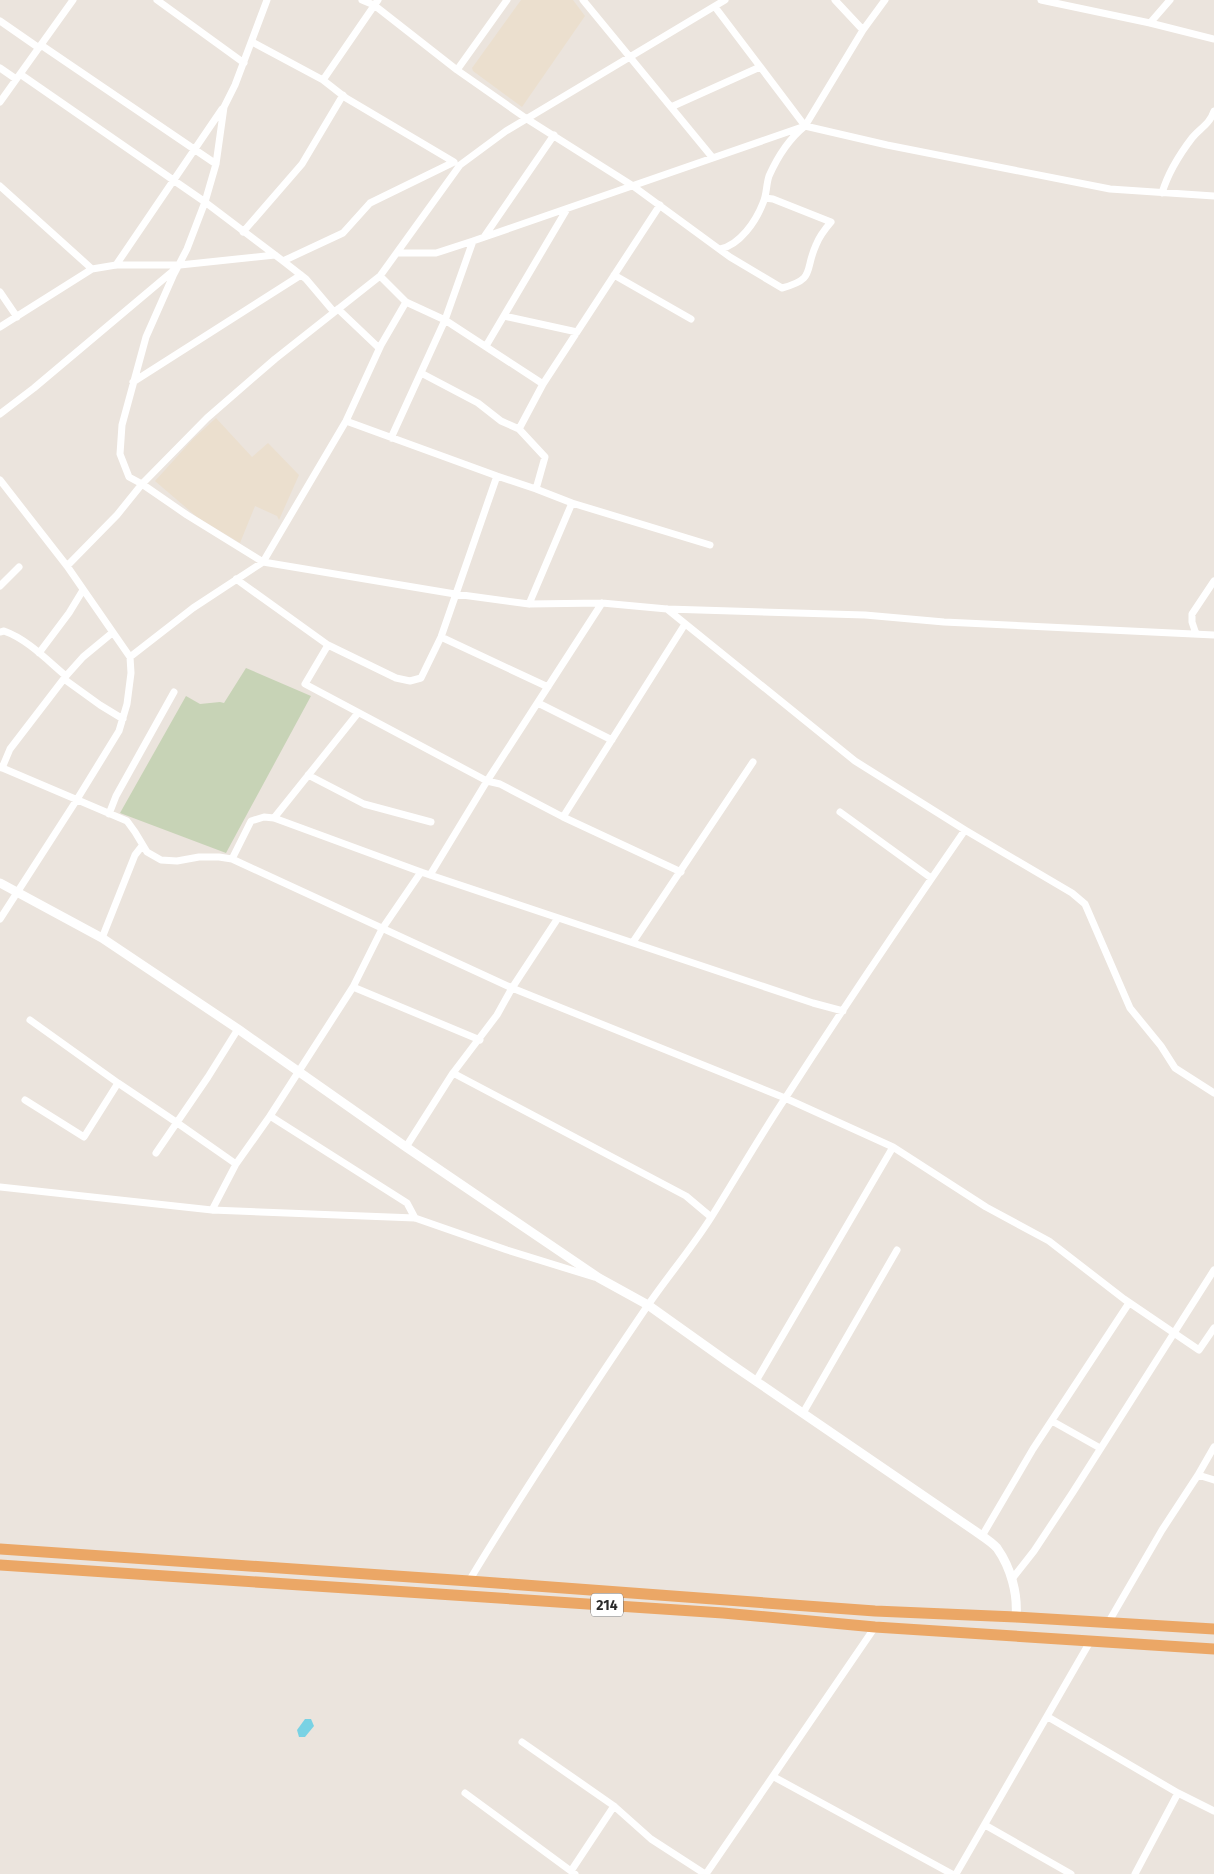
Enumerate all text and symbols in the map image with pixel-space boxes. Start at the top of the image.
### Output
road number: 214 [591,1594,623,1616]

